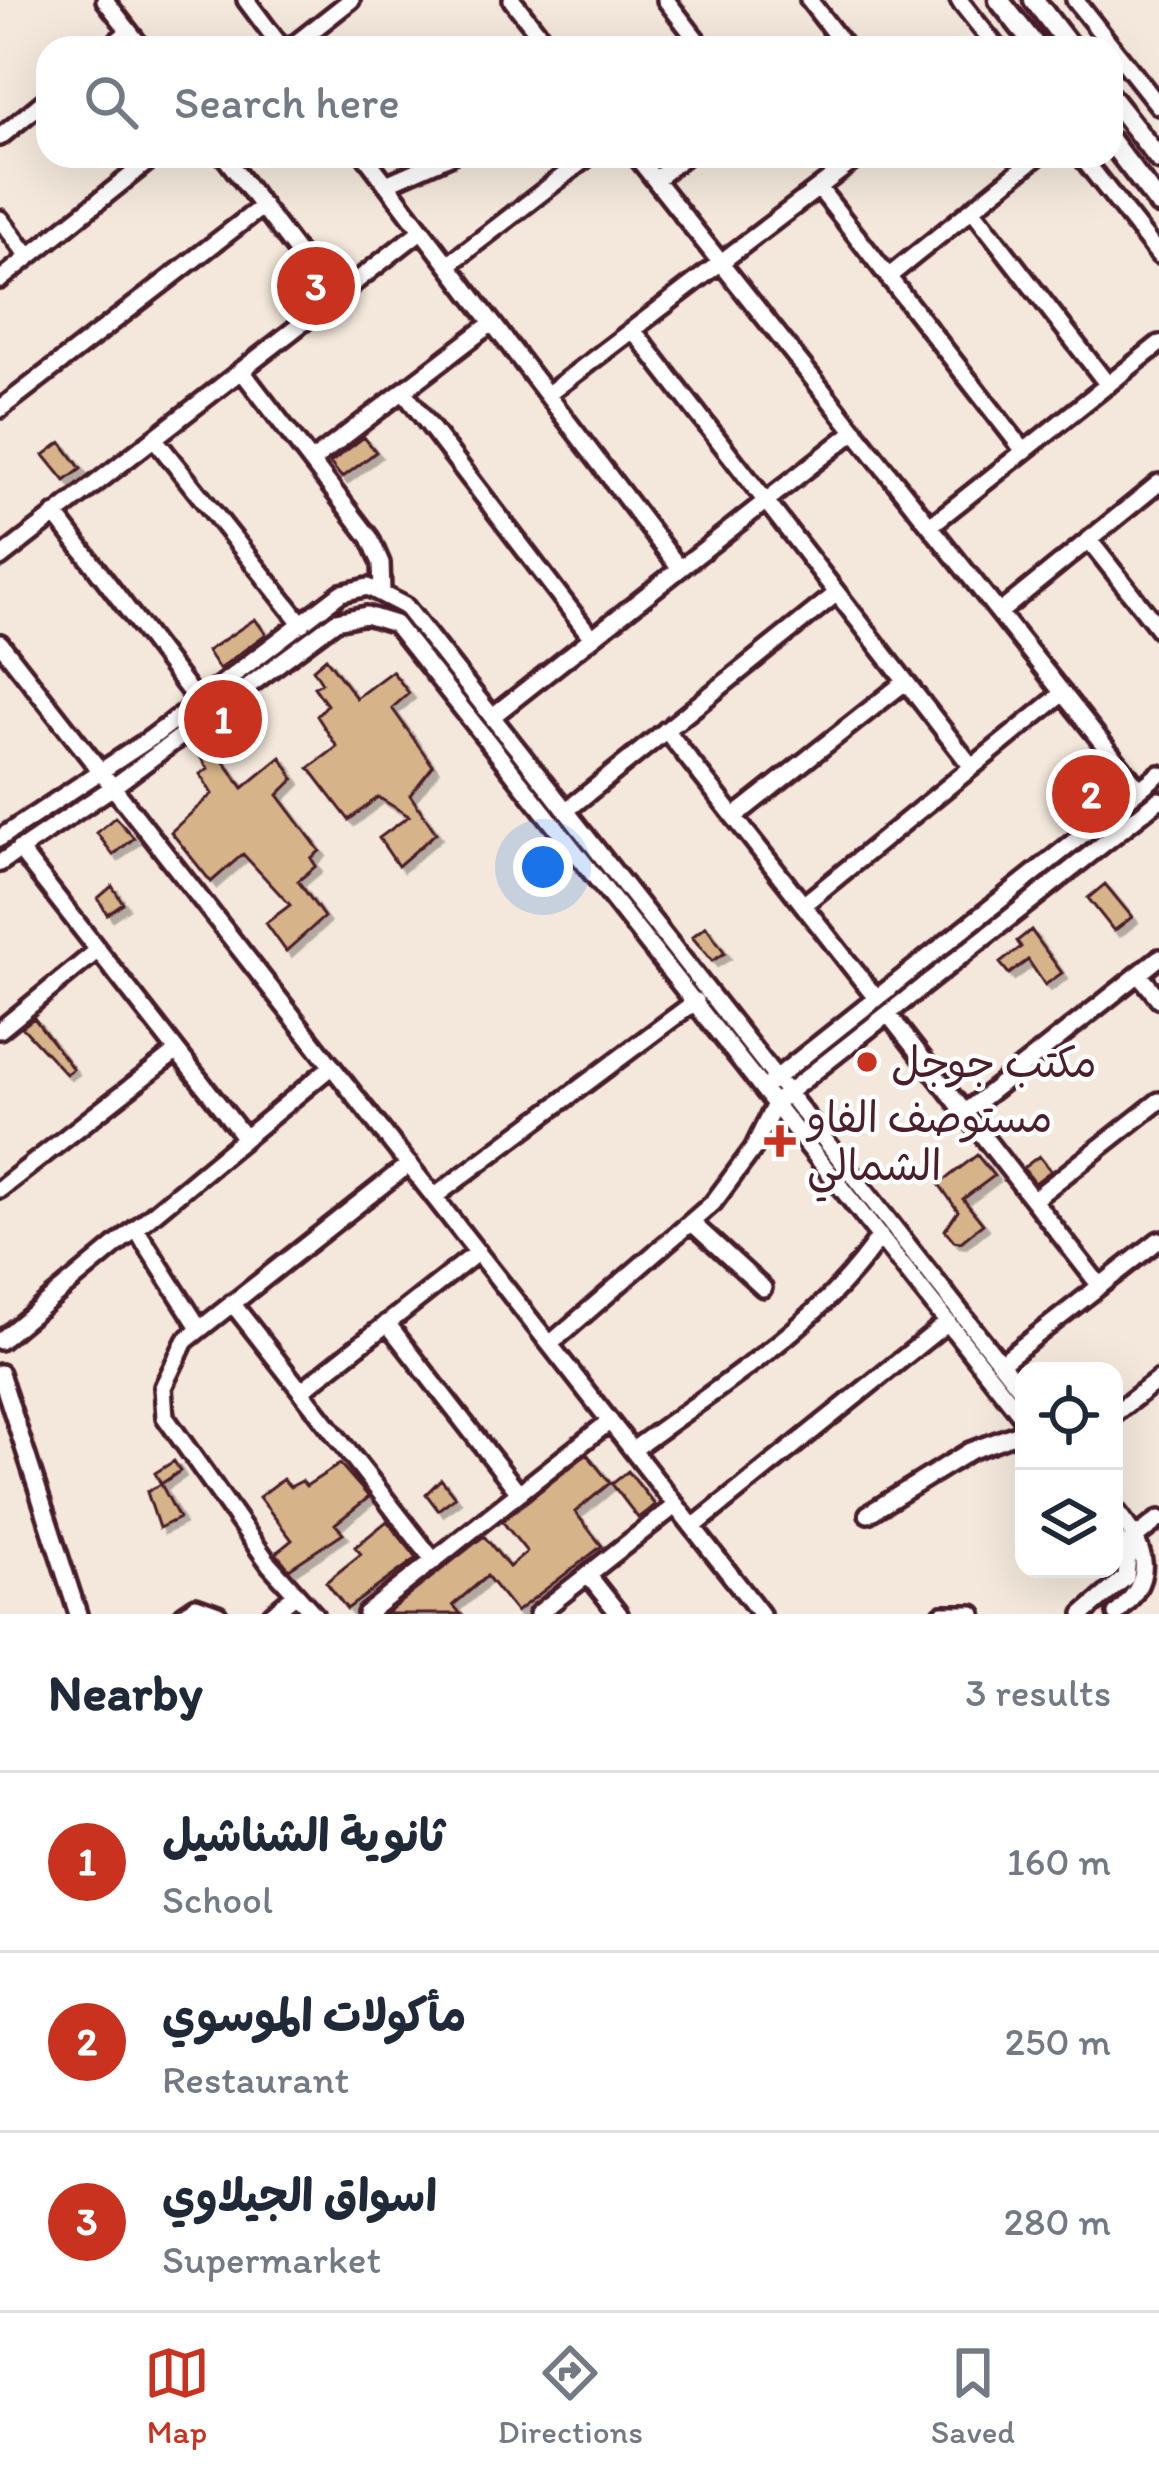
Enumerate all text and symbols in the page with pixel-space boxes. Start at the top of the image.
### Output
search box [36,36,1123,168]
icon: search [78,69,144,135]
text: Search here [174,75,400,129]
pin: 3 [277,241,355,331]
pin: 1 [184,674,262,764]
pin: 2 [1052,749,1130,839]
your location [513,837,573,897]
place label: مكتب جوجل [891,1037,1097,1088]
marker: مكتب جوجل [854,1049,880,1075]
place label: مستوصف الفاو الشمالي [805,1092,1052,1202]
marker: مستوصف الفاو الشمالي [764,1125,796,1157]
map controls [1015,1362,1123,1578]
button: locate [1015,1362,1123,1470]
button: layers [1015,1470,1123,1578]
text: Nearby [48,1662,203,1723]
text: 3 results [965,1669,1111,1716]
text: ثانوية الشناشيل [162,1808,444,1862]
text: 1 [78,1838,96,1885]
text: 160 m [1007,1838,1111,1885]
text: School [162,1876,273,1923]
text: مأكولات الموسوي [162,1988,466,2042]
text: 2 [77,2018,97,2065]
text: 250 m [1004,2018,1111,2065]
text: Restaurant [162,2056,349,2103]
text: اسواق الجيلاوي [162,2168,437,2222]
text: 3 [76,2198,98,2245]
text: 280 m [1004,2198,1111,2245]
text: Supermarket [162,2236,381,2283]
tab: Map [144,2340,210,2451]
tab: Directions [498,2340,643,2451]
tab: Saved [931,2340,1015,2451]

